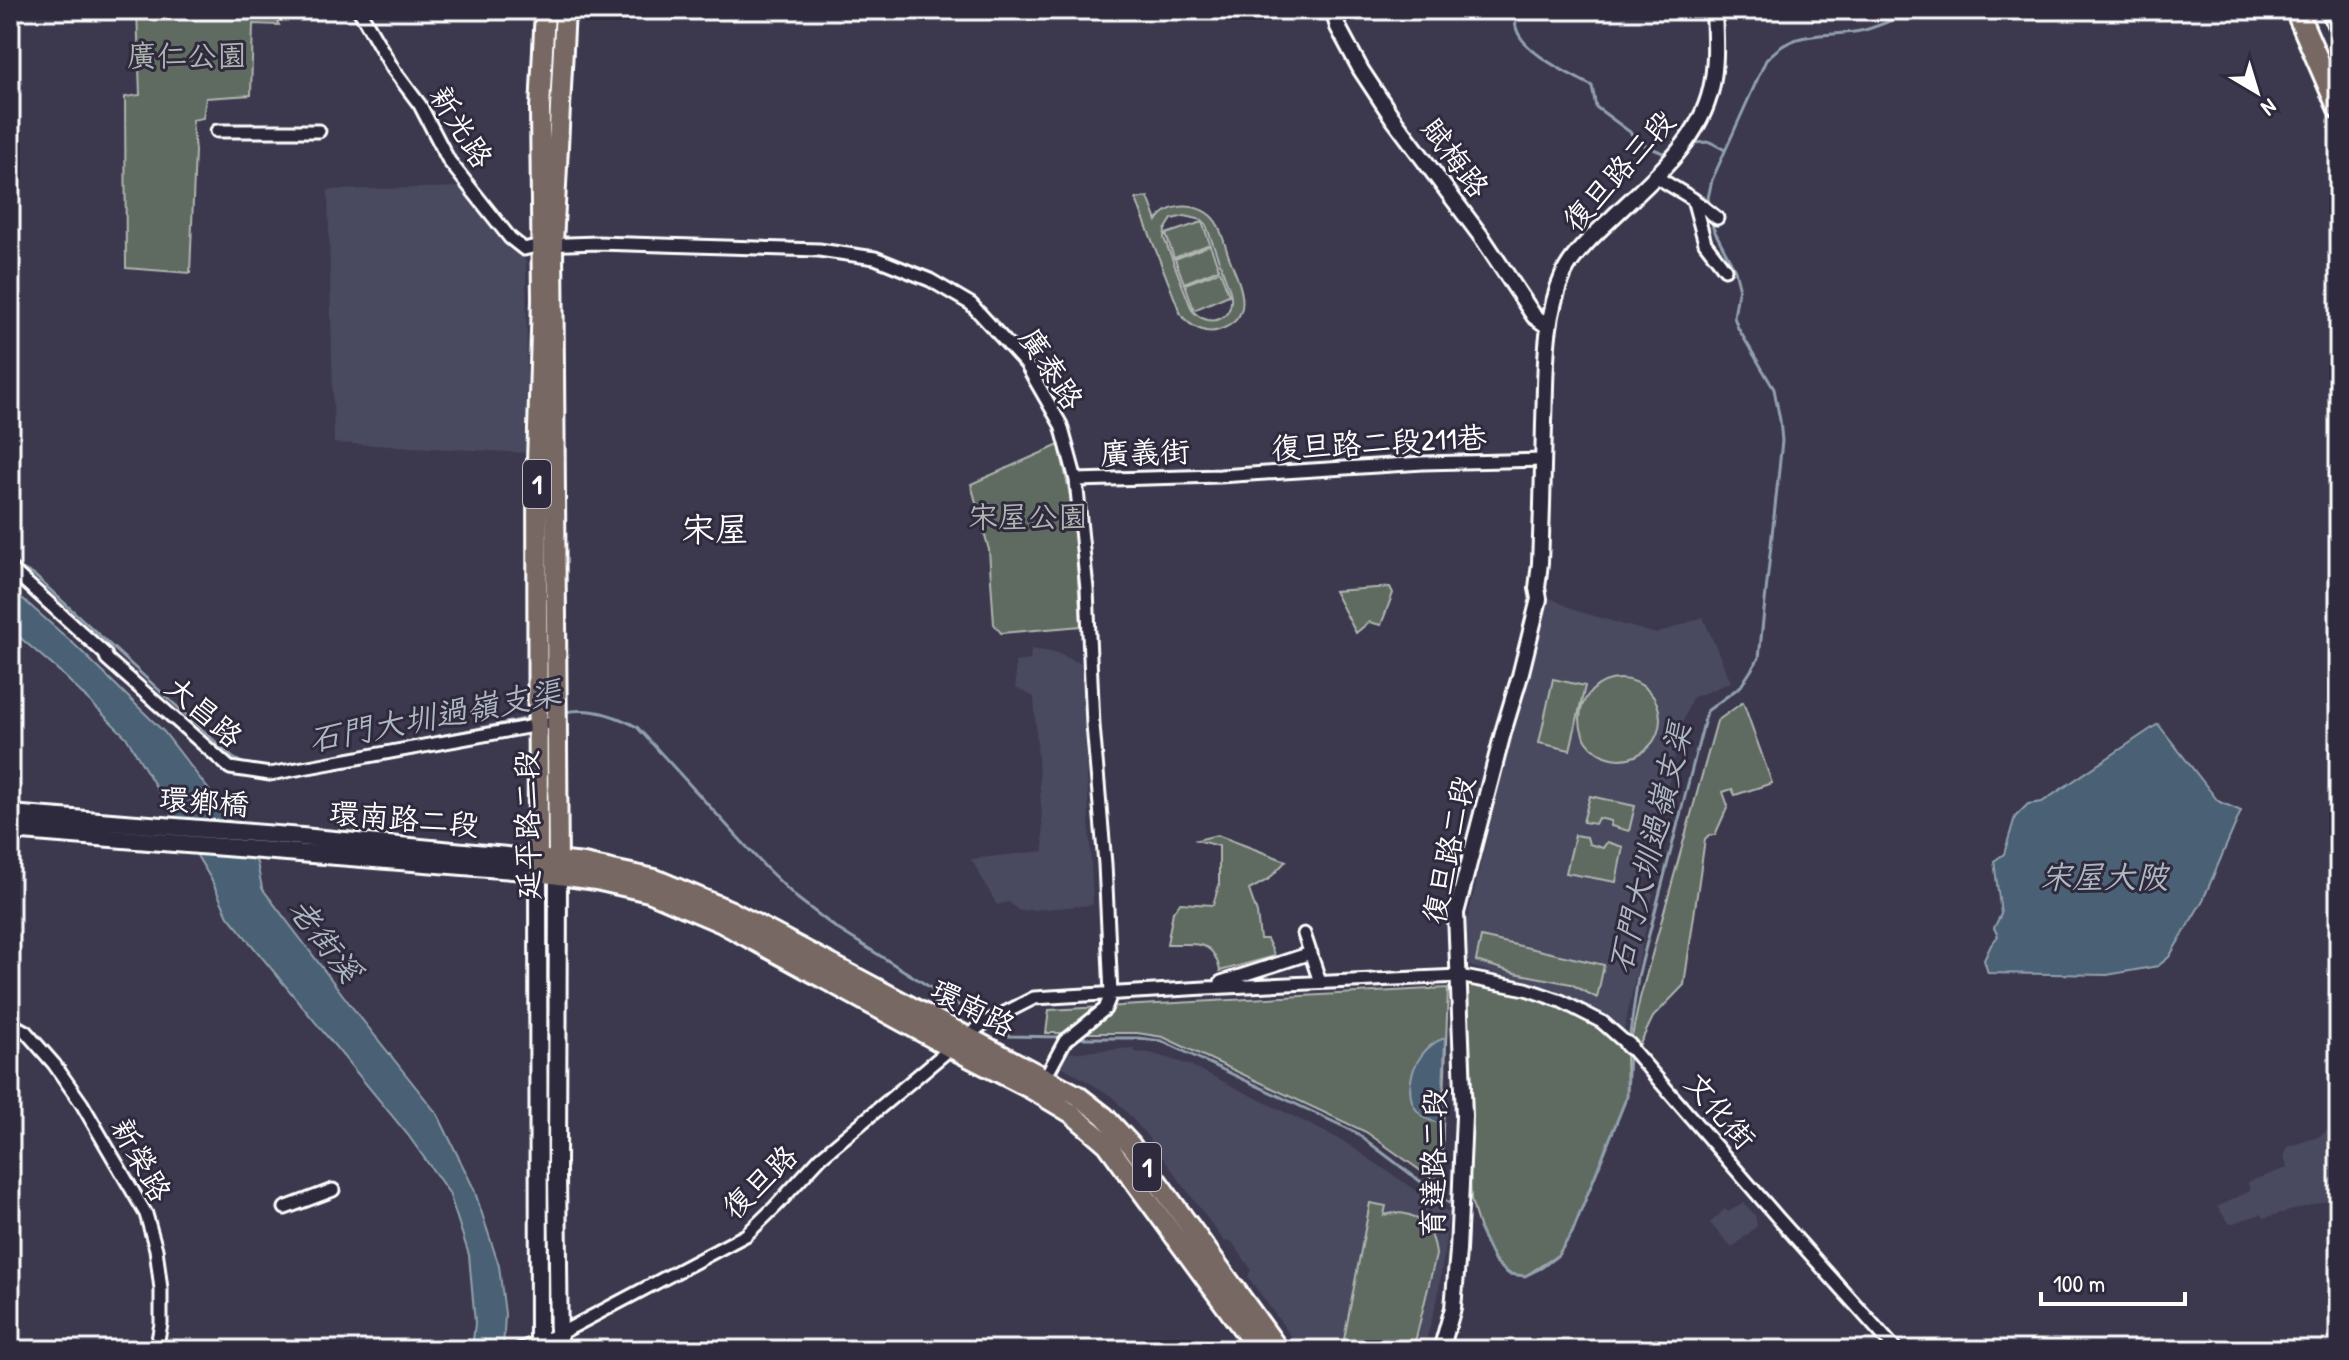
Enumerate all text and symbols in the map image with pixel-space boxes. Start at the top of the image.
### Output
park label: 廣仁公園 [127,35,247,75]
north arrow [2217,52,2297,132]
street label: 新光路 [421,78,503,175]
text: N [2255,92,2283,123]
street label: 復旦路三段 [1553,101,1683,239]
street label: 賦梅路 [1413,109,1499,205]
street label: 廣泰路 [1011,320,1093,417]
street label: 復旦路二段211巷 [1270,416,1488,468]
street label: 廣義街 [1099,430,1191,474]
road number: 1 [523,460,551,508]
park label: 宋屋公園 [968,496,1088,536]
district label: 宋屋 [681,506,749,552]
street label: 大昌路 [158,667,252,756]
water label: 石門大圳過嶺支渠 [305,669,568,761]
water label: 石門大圳過嶺支渠 [1598,716,1702,977]
street label: 延平路二段 [506,750,548,900]
street label: 復旦路二段 [1413,772,1483,927]
street label: 環鄉橋 [158,778,250,824]
street label: 環南路二段 [328,792,481,844]
water label: 宋屋大陂 [2040,855,2171,898]
water label: 老街溪 [279,889,373,992]
street label: 環南路 [924,969,1023,1045]
street label: 文化街 [1676,1063,1765,1157]
street label: 育達路二段 [1412,1088,1454,1238]
street label: 新榮路 [103,1110,181,1209]
street label: 復旦路 [713,1136,806,1227]
road number: 1 [1133,1143,1161,1191]
scale bar [2041,1256,2185,1306]
text: 100 m [2053,1267,2105,1299]

